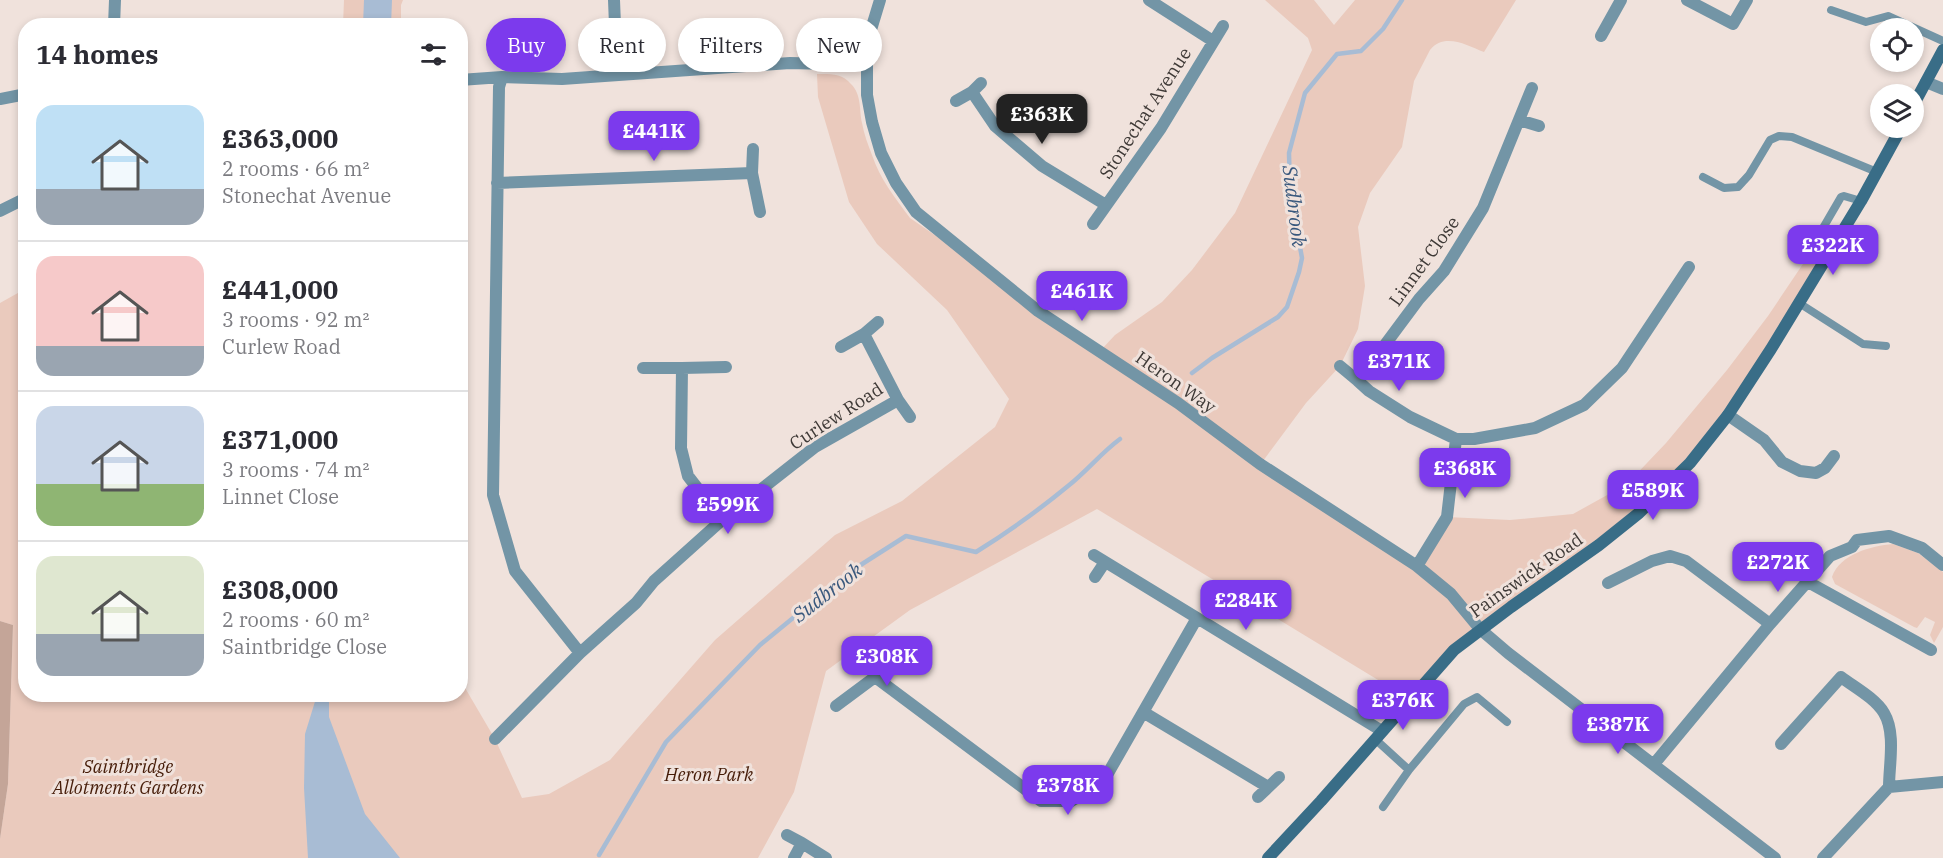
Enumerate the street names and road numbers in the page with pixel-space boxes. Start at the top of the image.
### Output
street label: Stonechat Avenue [1094,43,1196,183]
street label: Linnet Close [1384,212,1464,310]
street label: Heron Way [1131,346,1221,418]
street label: Curlew Road [785,377,887,455]
street label: Painswick Road [1465,527,1587,623]

